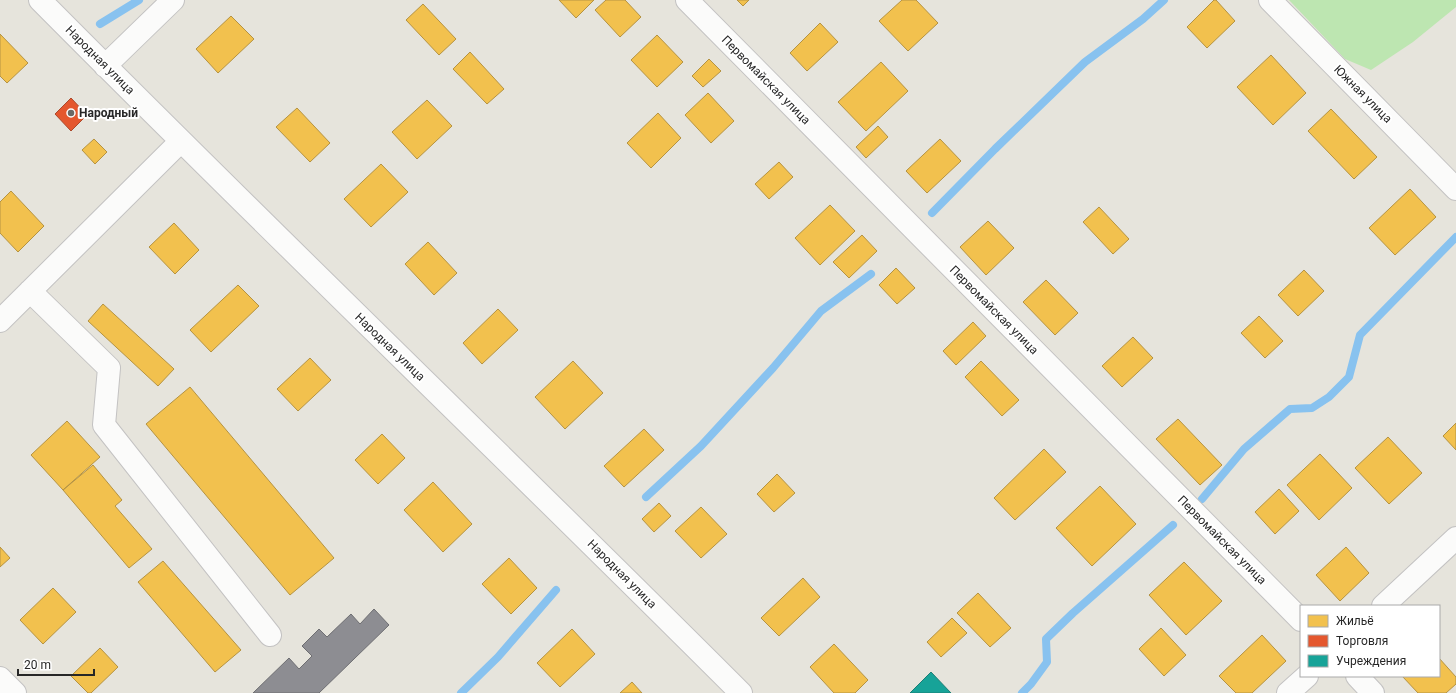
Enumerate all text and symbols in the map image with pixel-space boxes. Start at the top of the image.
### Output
street label: Народная улица [63,23,137,97]
street label: Первомайская улица [719,33,813,127]
street label: Южная улица [1331,62,1395,126]
place label: Народный [79,106,138,120]
marker: Народный [66,108,76,118]
street label: Первомайская улица [947,263,1041,357]
street label: Народная улица [352,310,428,384]
street label: Первомайская улица [1175,493,1269,587]
street label: Народная улица [585,537,659,611]
legend [1300,605,1440,677]
text: Жильё [1336,614,1374,628]
text: Торговля [1336,634,1388,648]
scale bar [18,651,94,677]
text: Учреждения [1336,654,1406,668]
text: 20 m [24,658,51,672]

